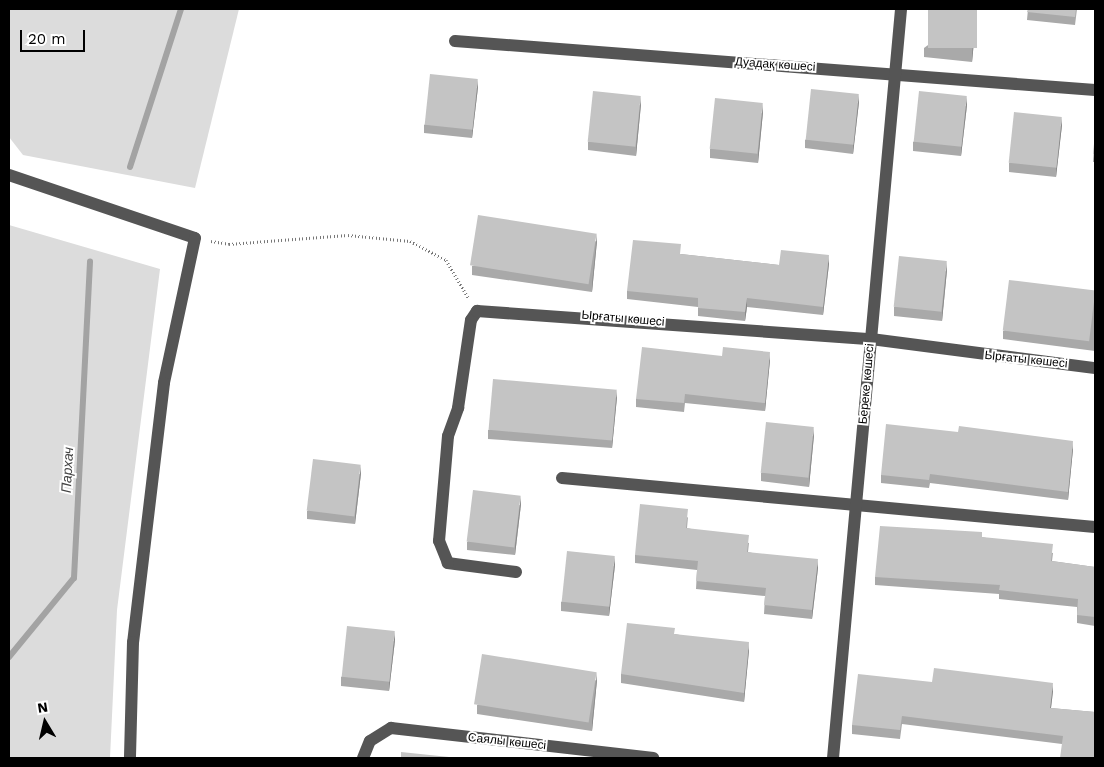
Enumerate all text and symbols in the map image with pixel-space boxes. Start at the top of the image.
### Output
scale bar [22,20,88,52]
text: 20 m [28,30,66,48]
street label: Дуадақ көшесі [734,55,816,75]
street label: Ырғаты көшесі [581,308,665,330]
street label: Береке көшесі [856,343,878,425]
street label: Ырғаты көшесі [984,348,1068,372]
water label: Пархач [57,446,77,494]
north arrow [20,697,70,747]
text: N [36,698,49,716]
street label: Саялы көшесі [467,731,547,753]

